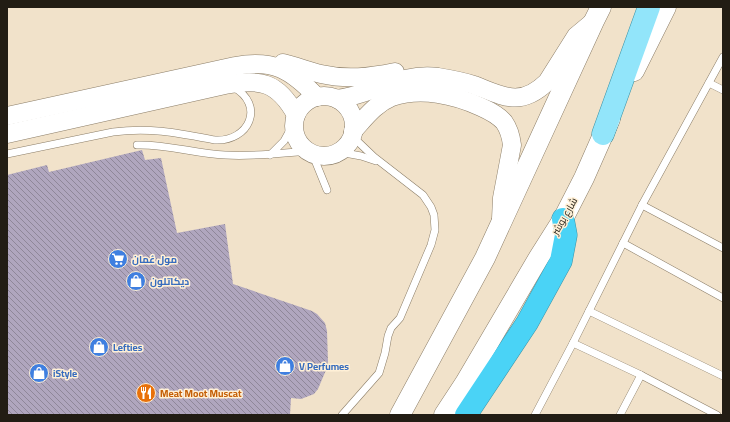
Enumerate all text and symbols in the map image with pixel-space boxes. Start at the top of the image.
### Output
street label: شارع بوشر [545,194,583,240]
supermarket icon: مول عُمان [107,248,129,270]
place label: مول عُمان [132,250,177,269]
shop icon: ديكاتلون [125,270,147,292]
place label: ديكاتلون [150,272,189,291]
shop icon: Lefties [88,336,110,358]
place label: Lefties [113,338,143,357]
shop icon: V Perfumes [274,355,296,377]
place label: V Perfumes [299,357,349,376]
shop icon: iStyle [28,362,50,384]
place label: iStyle [53,364,77,383]
restaurant icon: Meat Moot Muscat [135,382,157,404]
place label: Meat Moot Muscat [160,384,242,403]

